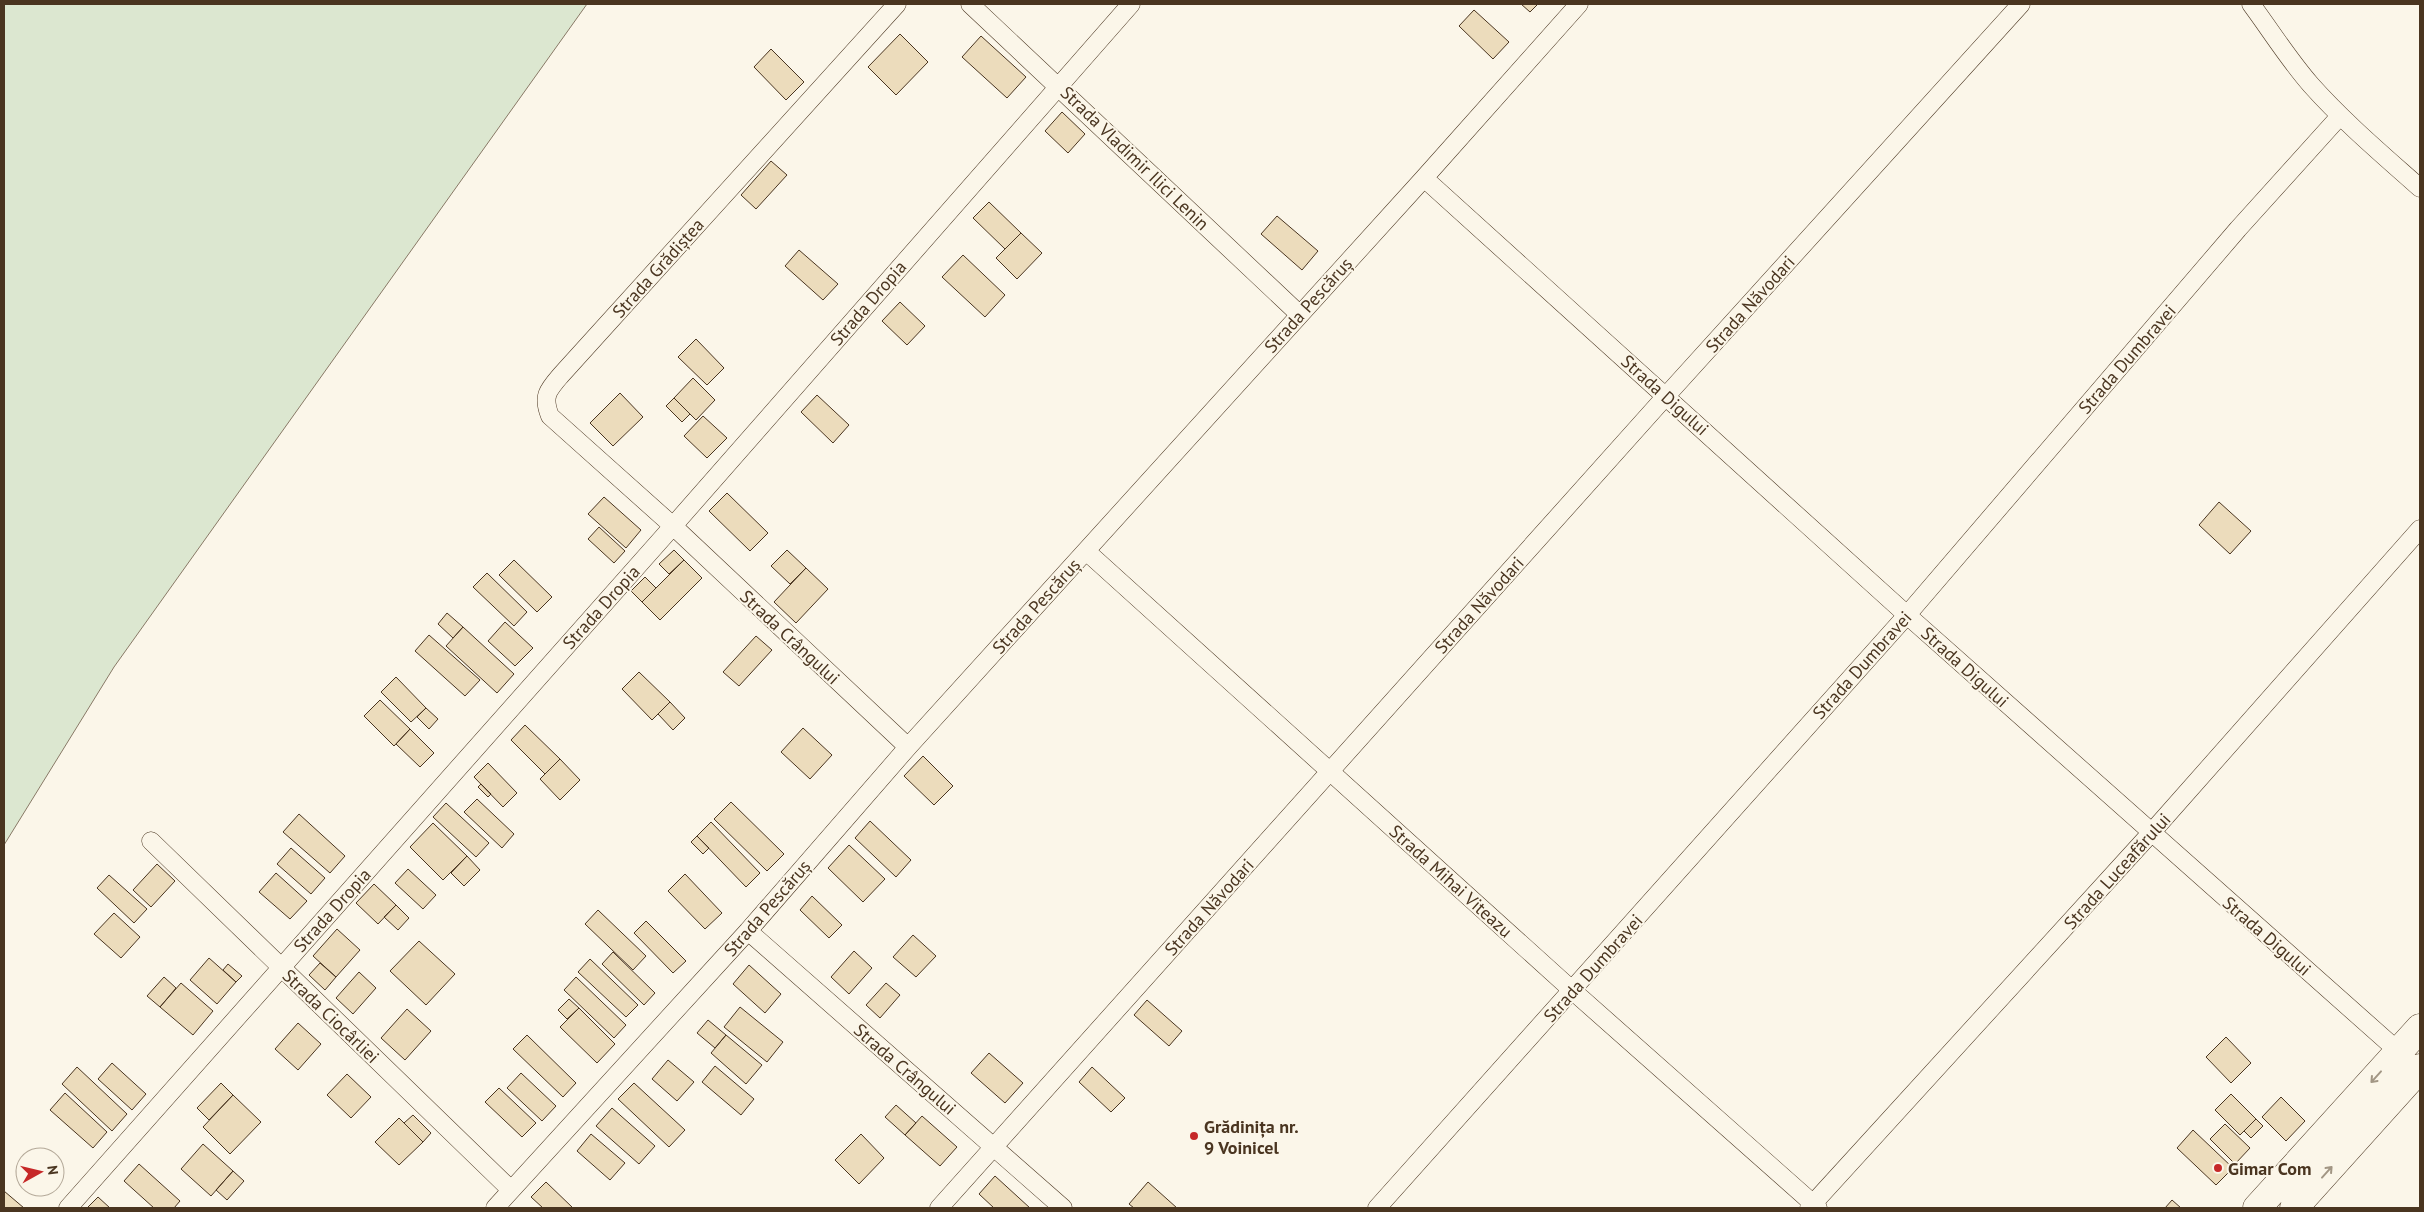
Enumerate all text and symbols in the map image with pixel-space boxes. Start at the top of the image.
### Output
street label: Strada Vladimir Ilici Lenin [1056,81,1214,235]
street label: Strada Grădiștea [607,213,709,323]
street label: Strada Năvodari [1700,251,1800,357]
street label: Strada Pescăruș [1259,252,1357,358]
street label: Strada Dropia [825,256,911,350]
street label: Strada Dumbravei [2073,300,2181,418]
street label: Strada Digului [1616,350,1714,440]
street label: Strada Năvodari [1429,552,1529,658]
street label: Strada Pescăruș [987,553,1085,659]
street label: Strada Dropia [557,560,645,654]
street label: Strada Crângului [735,585,845,689]
street label: Strada Dumbravei [1807,606,1917,724]
street label: Strada Digului [1916,622,2014,712]
street label: Strada Luceafărului [2059,808,2175,934]
street label: Strada Mihai Viteazu [1385,820,1517,942]
street label: Strada Năvodari [1159,854,1259,960]
street label: Strada Pescăruș [719,855,815,961]
street label: Strada Dropia [288,863,376,957]
street label: Strada Digului [2218,891,2316,981]
street label: Strada Dumbravei [1538,909,1648,1027]
street label: Strada Ciocârliei [278,964,384,1068]
street label: Strada Crângului [849,1018,961,1120]
one-way arrow [2370,1071,2382,1084]
place label: Grădinița nr. 9 Voinicel [1204,1115,1299,1159]
marker: Grădinița nr. 9 Voinicel [1188,1130,1200,1142]
north arrow [15,1147,65,1197]
place label: Gimar Com [2228,1157,2311,1180]
marker: Gimar Com [2212,1162,2224,1174]
text: N [43,1164,62,1176]
one-way arrow [2321,1166,2333,1179]

